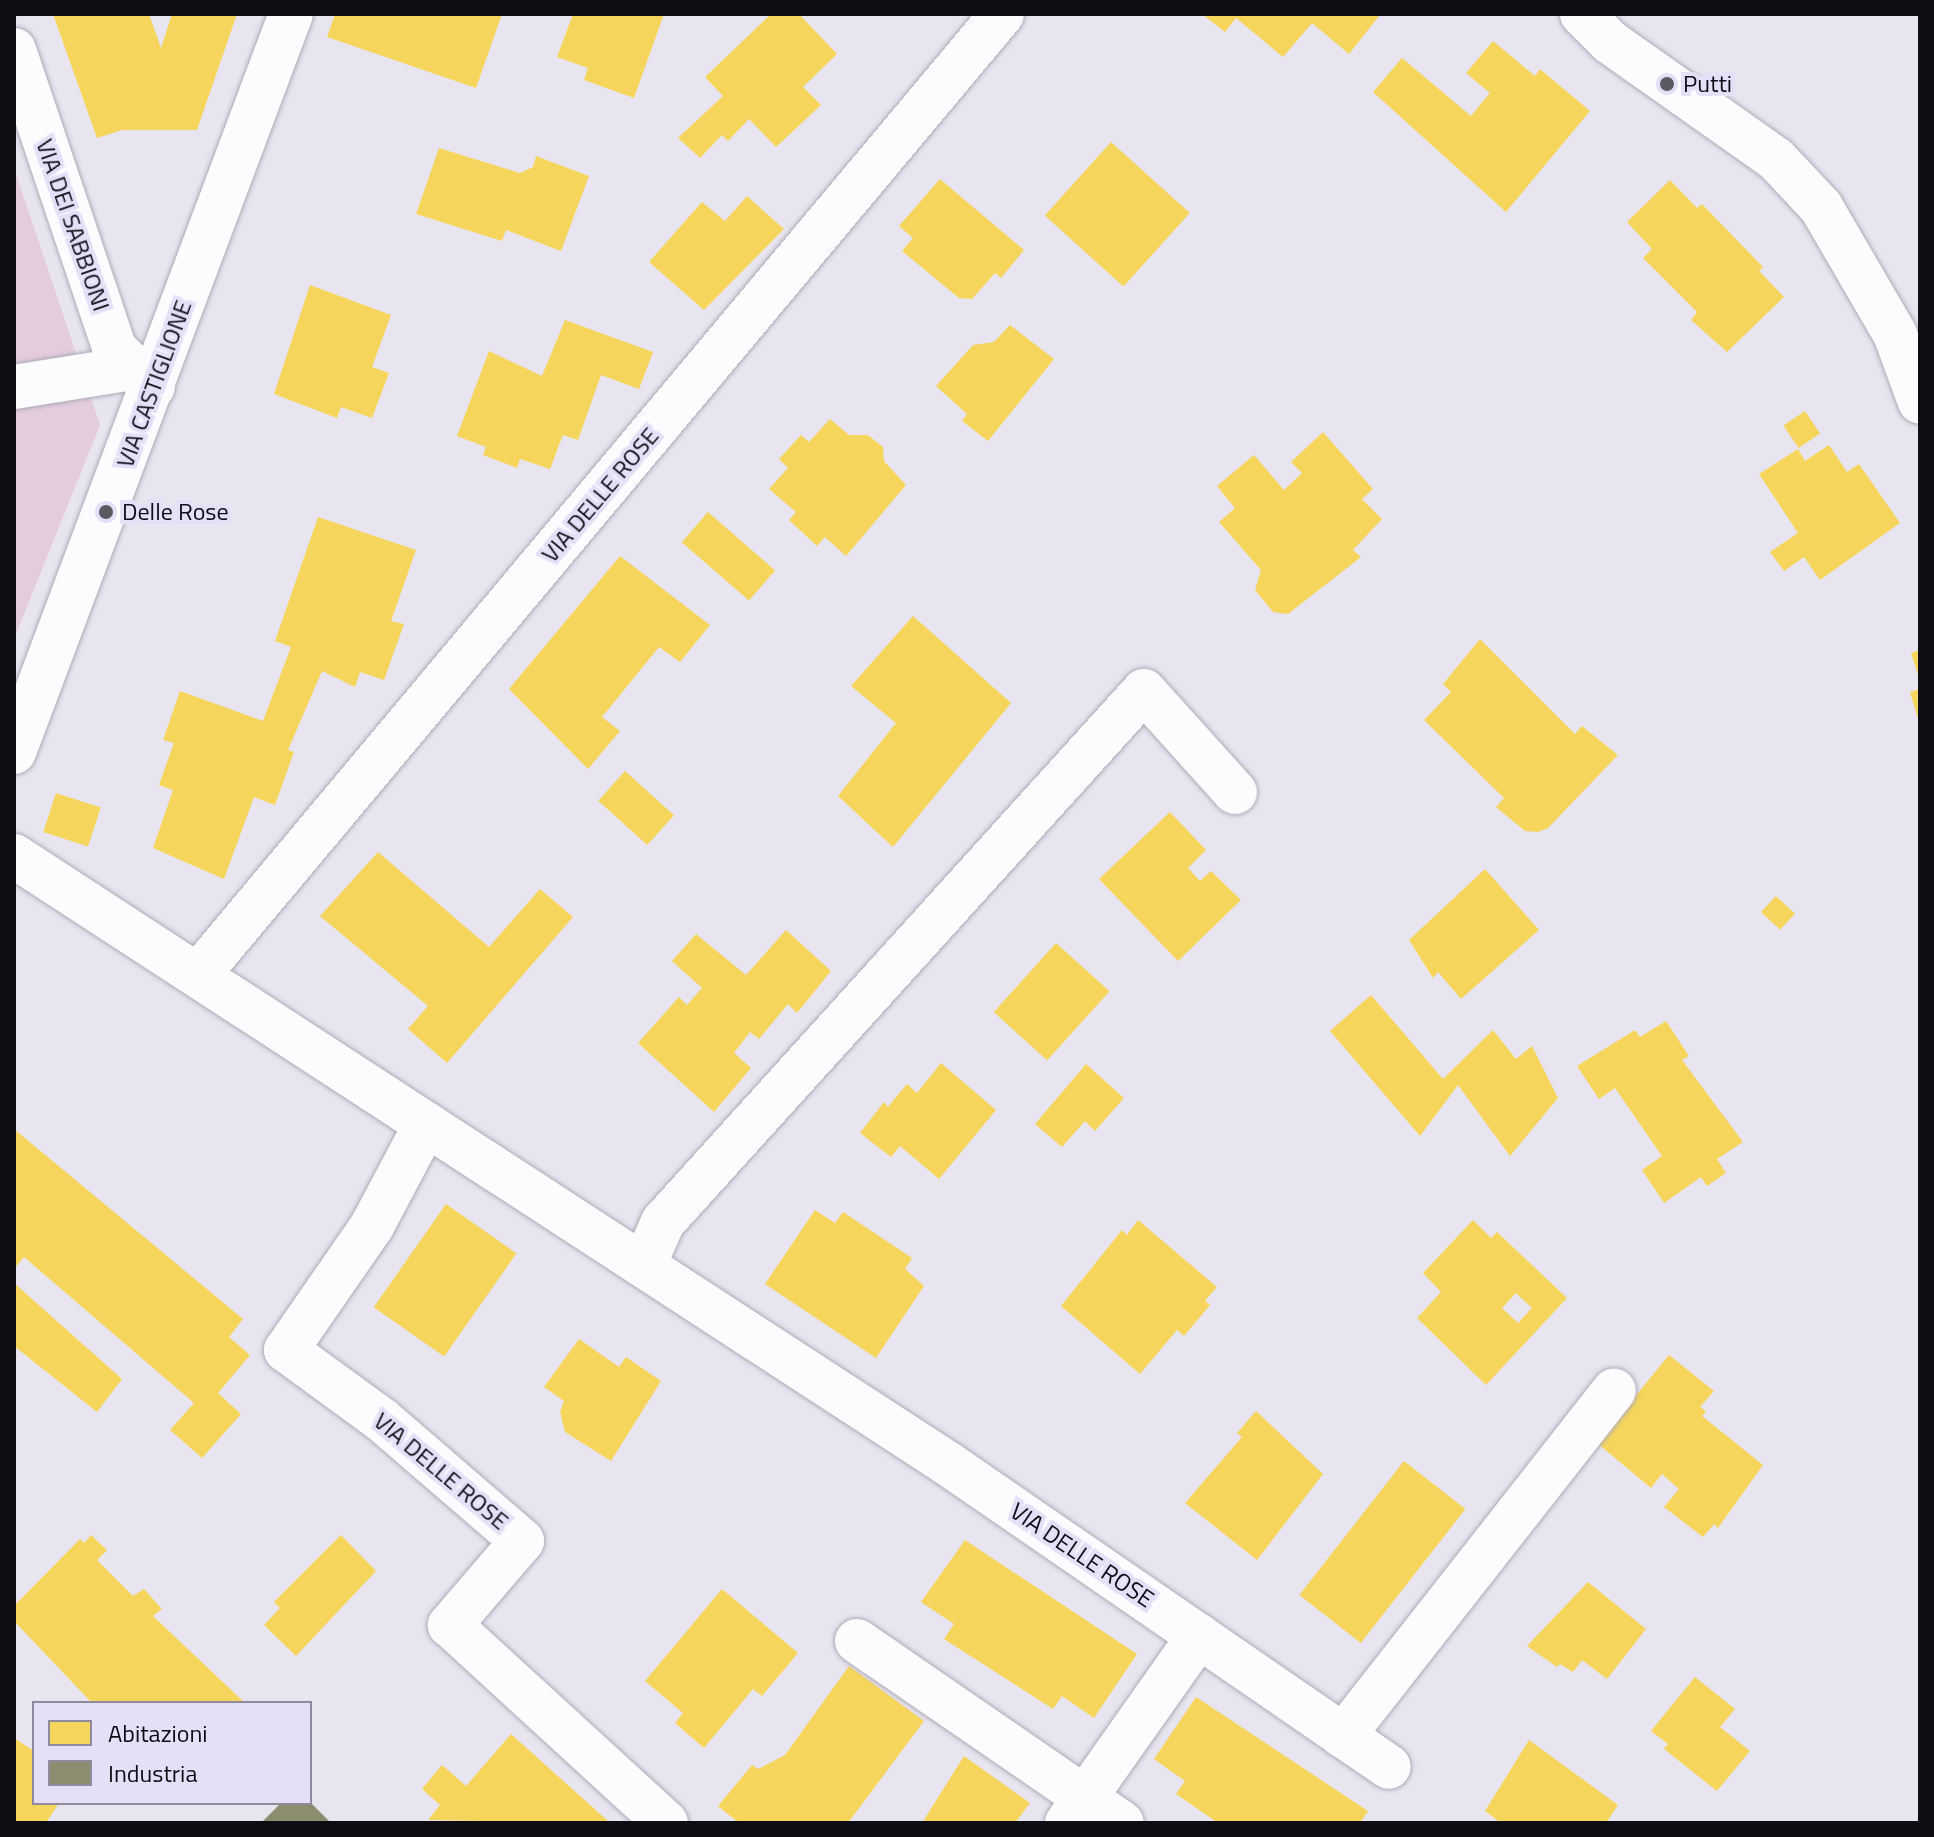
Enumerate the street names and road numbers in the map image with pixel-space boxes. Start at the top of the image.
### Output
street label: VIA DEI SABBIONI [30,135,116,315]
street label: VIA CASTIGLIONE [110,297,198,471]
street label: VIA DELLE ROSE [535,422,665,568]
street label: VIA DELLE ROSE [368,1406,514,1536]
street label: VIA DELLE ROSE [1005,1496,1159,1614]

